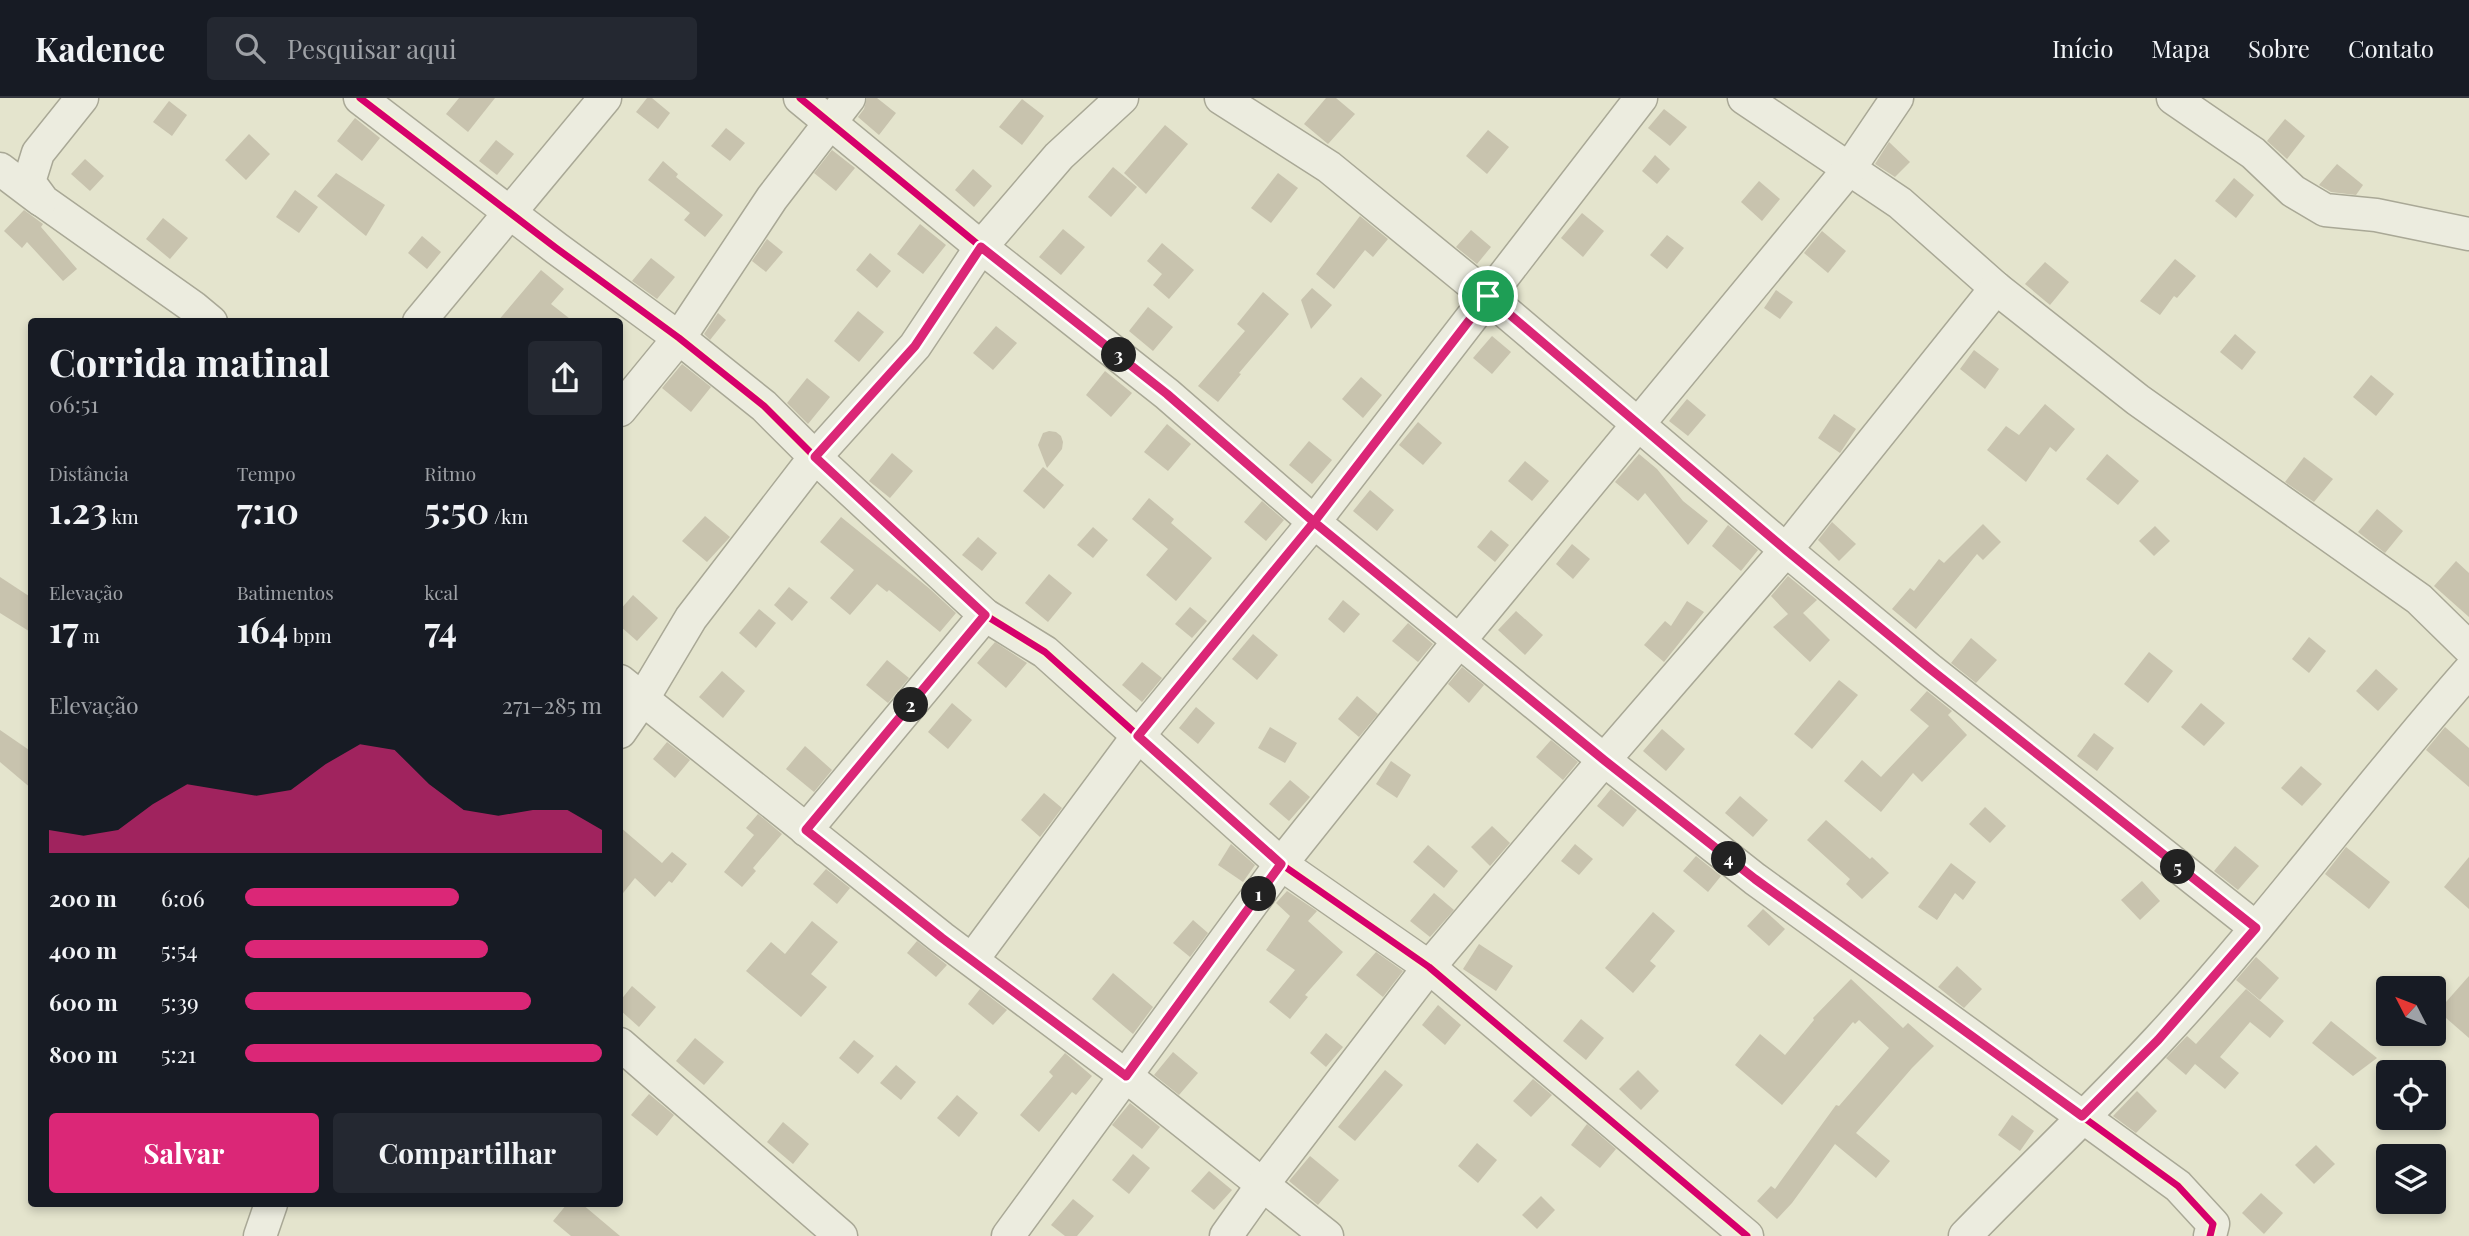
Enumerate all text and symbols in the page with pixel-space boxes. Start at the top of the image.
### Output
search box [207,17,697,80]
text: Kadence [35,26,165,70]
icon: search [231,29,269,67]
text: Pesquisar aqui [287,31,457,66]
text: Início [2052,32,2113,64]
text: Mapa [2151,32,2210,64]
text: Sobre [2248,32,2310,64]
text: Contato [2348,32,2434,64]
pin [1458,266,1518,326]
icon: arrive [1469,277,1507,315]
text: Corrida matinal [49,336,330,387]
pin: 3 [1102,338,1136,372]
button: share [528,341,602,415]
text: 3 [1114,341,1123,367]
text: 06:51 [49,388,99,419]
text: Distância [49,460,129,486]
text: Tempo [237,460,296,486]
text: Ritmo [424,460,476,486]
text: 1.23 [49,486,107,533]
text: 7:10 [237,486,299,533]
text: 5:50 [424,486,489,533]
text: km [107,503,139,529]
text: /km [489,503,528,529]
text: Elevação [49,579,123,605]
text: Batimentos [237,579,334,605]
text: kcal [424,579,458,605]
text: 17 [49,605,78,652]
text: 164 [237,605,288,652]
text: 74 [424,605,457,652]
text: m [78,622,100,648]
text: bpm [288,622,332,648]
pin: 2 [894,688,928,722]
text: Elevação [49,689,139,720]
text: 271–285 m [502,689,602,720]
text: 2 [906,691,915,717]
pin: 4 [1712,842,1746,876]
text: 4 [1723,845,1734,871]
pin: 5 [2160,850,2196,884]
text: 5 [2173,853,2182,879]
pin: 1 [1242,876,1276,912]
text: 1 [1255,880,1262,906]
text: 200 m [49,882,117,913]
text: 6:06 [161,882,205,913]
text: 400 m [49,934,117,965]
text: 5:54 [161,934,198,965]
north arrow [2376,976,2446,1046]
map controls [2376,976,2446,1214]
text: 600 m [49,986,118,1017]
text: 5:39 [161,986,199,1017]
text: 800 m [49,1038,118,1069]
text: 5:21 [161,1038,196,1069]
button: locate [2376,1060,2446,1130]
button: Salvar [49,1113,319,1193]
button: Compartilhar [333,1113,602,1193]
button: layers [2376,1144,2446,1214]

